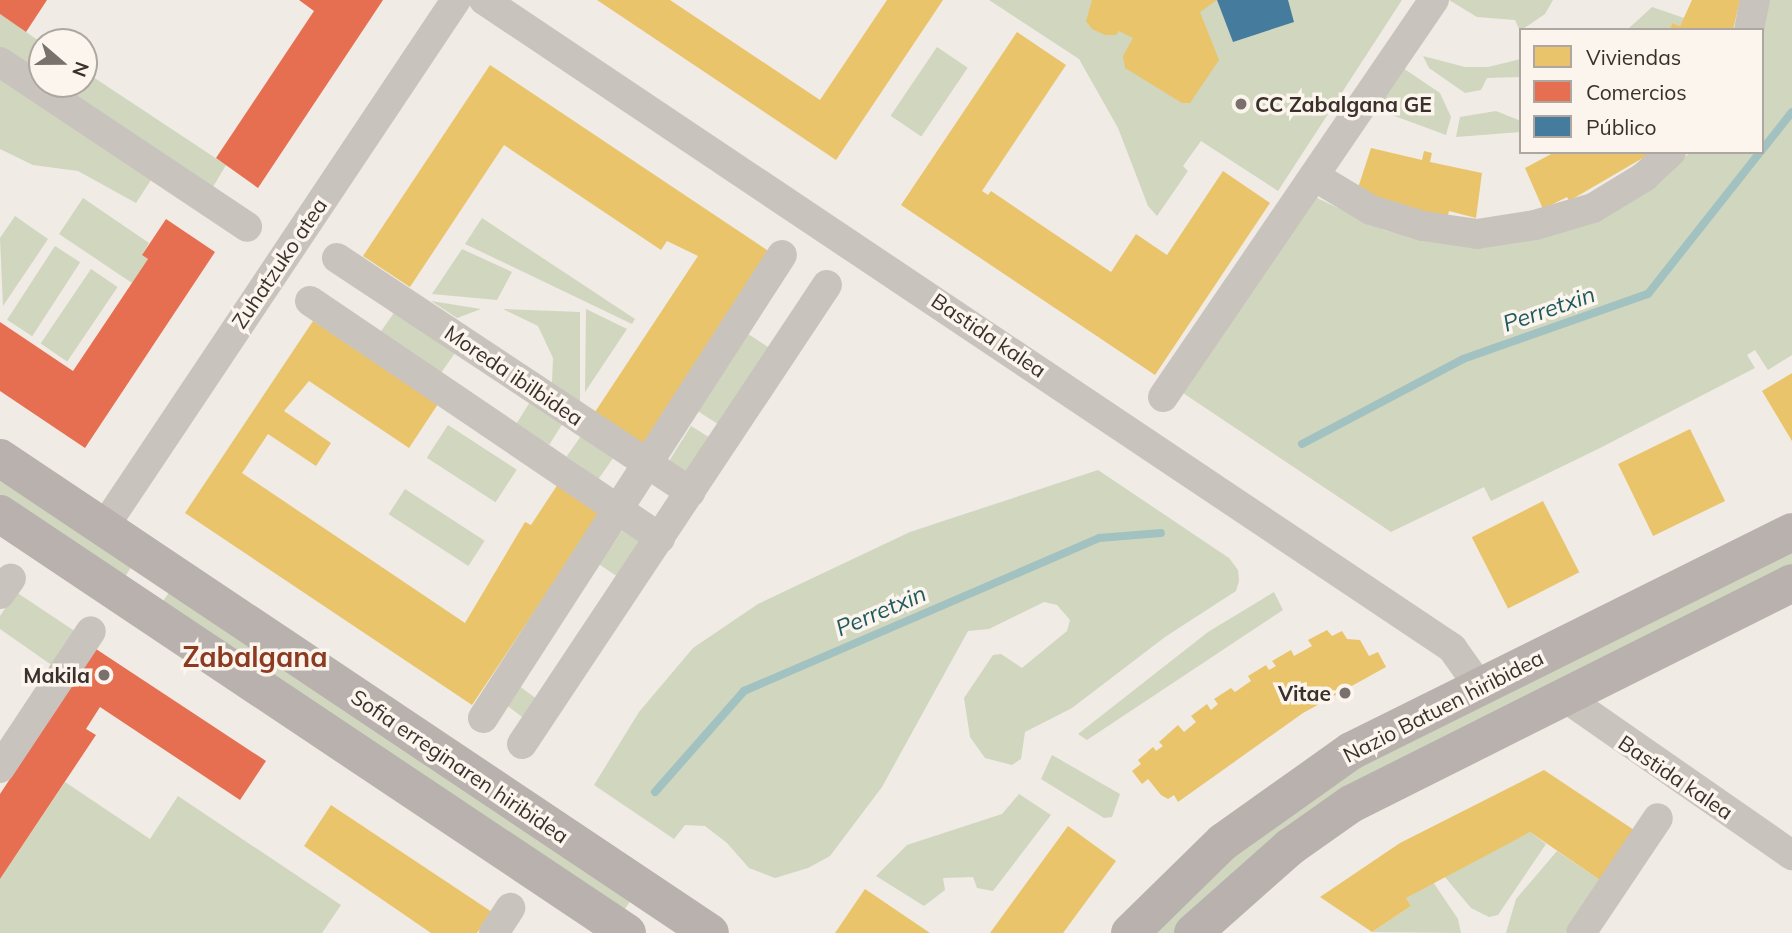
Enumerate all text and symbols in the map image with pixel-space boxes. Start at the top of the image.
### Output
north arrow [28,28,98,98]
legend [1519,28,1764,154]
text: Viviendas [1586,44,1681,70]
text: N [67,59,95,80]
text: Comercios [1586,79,1687,105]
place label: CC Zabalgana GE [1255,91,1432,117]
marker: CC Zabalgana GE [1233,96,1249,112]
text: Público [1586,114,1656,140]
street label: Zuhatzuko atea [226,193,332,333]
water label: Perretxin [1499,280,1599,338]
street label: Bastida kalea [927,287,1051,383]
street label: Moreda ibilbidea [440,319,588,431]
water label: Perretxin [832,580,930,642]
district label: Zabalgana [182,640,328,674]
street label: Nazio Batuen hiribidea [1339,645,1547,767]
place label: Makila [23,662,90,688]
marker: Makila [96,667,112,683]
place label: Vitae [1278,680,1331,706]
street label: Sofia erreginaren hiribidea [347,684,573,848]
marker: Vitae [1337,685,1353,701]
street label: Bastida kalea [1614,729,1738,825]

